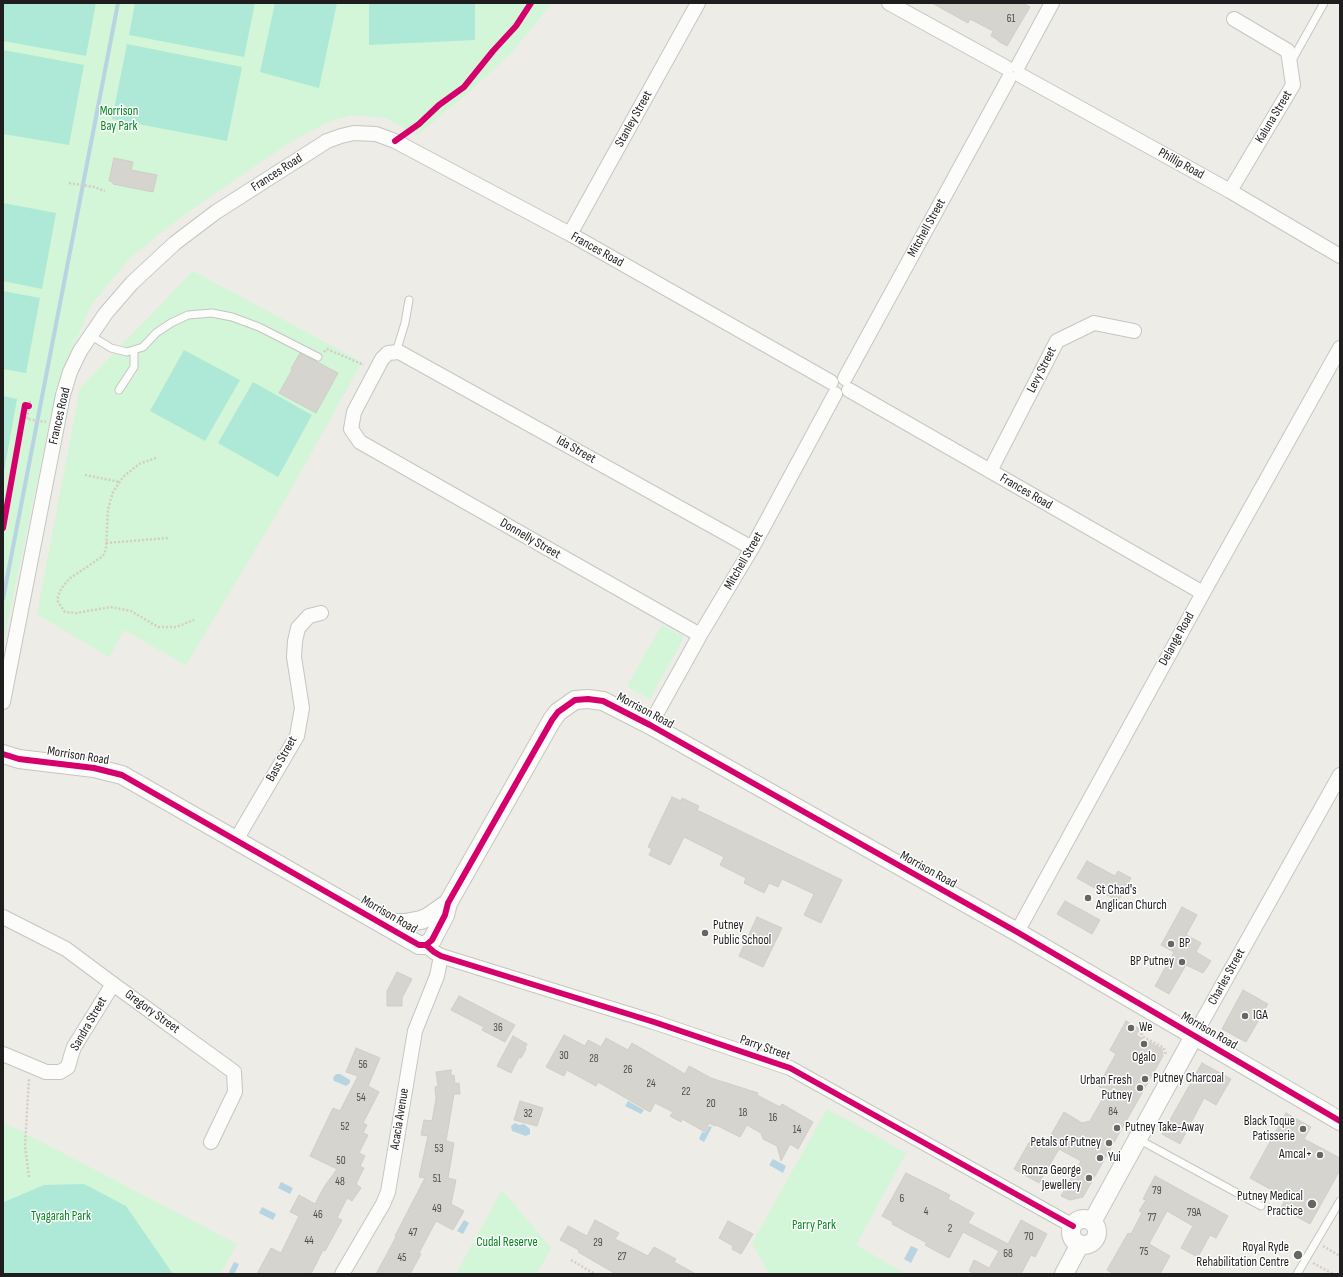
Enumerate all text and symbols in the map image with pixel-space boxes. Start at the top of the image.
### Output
house number: 61 [1007,12,1015,26]
street label: Stanley Street [612,88,656,150]
street label: Kaluna Street [1252,88,1296,146]
park label: Morrison Bay Park [100,104,138,135]
street label: Phillip Road [1155,145,1207,183]
street label: Frances Road [249,151,305,195]
street label: Mitchell Street [905,196,949,260]
street label: Frances Road [568,229,626,271]
street label: Levy Street [1024,344,1060,396]
street label: Frances Road [46,386,74,446]
street label: Ida Street [554,433,598,467]
street label: Frances Road [997,471,1055,513]
street label: Donnelly Street [497,515,563,563]
street label: Mitchell Street [721,529,767,593]
street label: Delange Road [1156,610,1198,668]
street label: Morrison Road [614,689,676,733]
street label: Bass Street [263,734,301,784]
street label: Morrison Road [46,743,110,769]
street label: Morrison Road [897,848,959,892]
place label: St Chad's Anglican Church [1096,883,1167,914]
street label: Morrison Road [358,893,420,937]
marker: St Chad's Anglican Church [1083,893,1093,903]
place label: Putney Public School [713,918,771,949]
marker: Putney Public School [700,928,710,938]
place label: BP [1179,936,1190,952]
marker: BP [1166,939,1176,949]
street label: Charles Street [1205,946,1249,1008]
place label: BP Putney [1130,954,1174,970]
marker: BP Putney [1177,957,1187,967]
street label: Gregory Street [121,987,183,1037]
street label: Sandra Street [67,994,111,1054]
place label: IGA [1253,1008,1268,1024]
street label: Morrison Road [1178,1009,1240,1053]
marker: IGA [1240,1011,1250,1021]
place label: We [1139,1020,1152,1036]
house number: 36 [493,1021,503,1035]
marker: We [1126,1023,1136,1033]
street label: Parry Street [738,1032,792,1064]
marker: Ogalo [1139,1039,1149,1049]
house number: 30 [559,1049,569,1063]
place label: Ogalo [1132,1050,1156,1066]
house number: 28 [589,1052,599,1066]
house number: 56 [358,1058,368,1072]
house number: 26 [623,1063,633,1077]
place label: Putney Charcoal [1153,1071,1224,1087]
place label: Urban Fresh Putney [1080,1073,1132,1104]
marker: Putney Charcoal [1140,1074,1150,1084]
house number: 24 [646,1077,656,1091]
marker: Urban Fresh Putney [1135,1083,1145,1093]
house number: 22 [681,1085,691,1099]
street label: Acacia Avenue [387,1087,413,1151]
house number: 54 [356,1091,366,1105]
house number: 20 [706,1097,716,1111]
house number: 84 [1108,1105,1118,1119]
house number: 18 [739,1106,747,1120]
house number: 32 [523,1107,533,1121]
house number: 16 [769,1111,777,1125]
place label: Black Toque Patisserie [1244,1114,1295,1145]
house number: 52 [341,1120,349,1134]
place label: Putney Take-Away [1125,1120,1204,1136]
house number: 14 [793,1123,801,1137]
marker: Putney Take-Away [1112,1123,1122,1133]
marker: Black Toque Patisserie [1298,1124,1308,1134]
place label: Petals of Putney [1030,1135,1101,1151]
marker: Petals of Putney [1104,1138,1114,1148]
house number: 53 [434,1142,444,1156]
place label: Amcal+ [1279,1147,1312,1163]
place label: Yui [1108,1150,1121,1166]
marker: Amcal+ [1315,1150,1325,1160]
marker: Yui [1095,1153,1105,1163]
house number: 50 [336,1154,346,1168]
place label: Ronza George Jewellery [1022,1163,1081,1194]
house number: 51 [433,1172,441,1186]
marker: Ronza George Jewellery [1084,1173,1094,1183]
house number: 48 [335,1175,345,1189]
house number: 79 [1152,1184,1162,1198]
place label: Putney Medical Practice [1237,1189,1303,1220]
house number: 6 [900,1192,904,1206]
marker: Putney Medical Practice [1306,1198,1318,1210]
house number: 49 [432,1202,442,1216]
house number: 4 [924,1205,928,1219]
house number: 79A [1187,1206,1201,1220]
house number: 46 [313,1208,323,1222]
park label: Tyagarah Park [31,1209,91,1225]
house number: 77 [1148,1211,1156,1225]
park label: Parry Park [792,1218,836,1234]
house number: 2 [948,1222,952,1236]
house number: 47 [409,1226,417,1240]
house number: 70 [1024,1230,1034,1244]
house number: 44 [304,1234,314,1248]
park label: Cudal Reserve [476,1235,538,1251]
house number: 29 [593,1236,603,1250]
place label: Royal Ryde Rehabilitation Centre [1196,1240,1289,1271]
house number: 75 [1140,1245,1148,1259]
house number: 68 [1003,1247,1013,1261]
marker: Royal Ryde Rehabilitation Centre [1292,1249,1304,1261]
house number: 27 [618,1250,626,1264]
house number: 45 [397,1251,407,1265]

